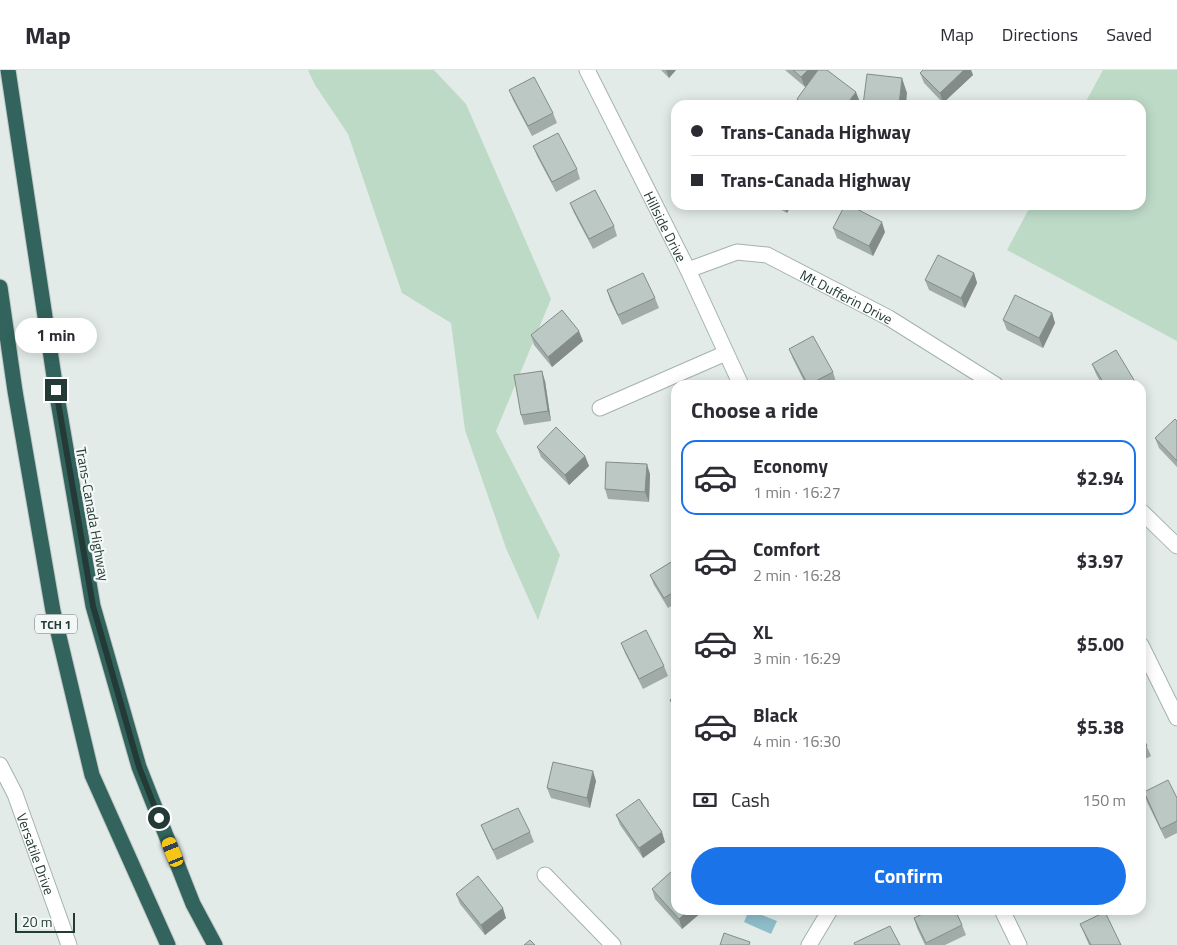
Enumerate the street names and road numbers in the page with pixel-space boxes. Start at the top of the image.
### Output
street label: Hillside Drive [639,187,693,265]
street label: Mt Dufferin Drive [797,263,897,329]
street label: Trans-Canada Highway [71,445,115,583]
road number: TCH 1 [35,614,77,634]
street label: Versatile Drive [12,810,61,897]

